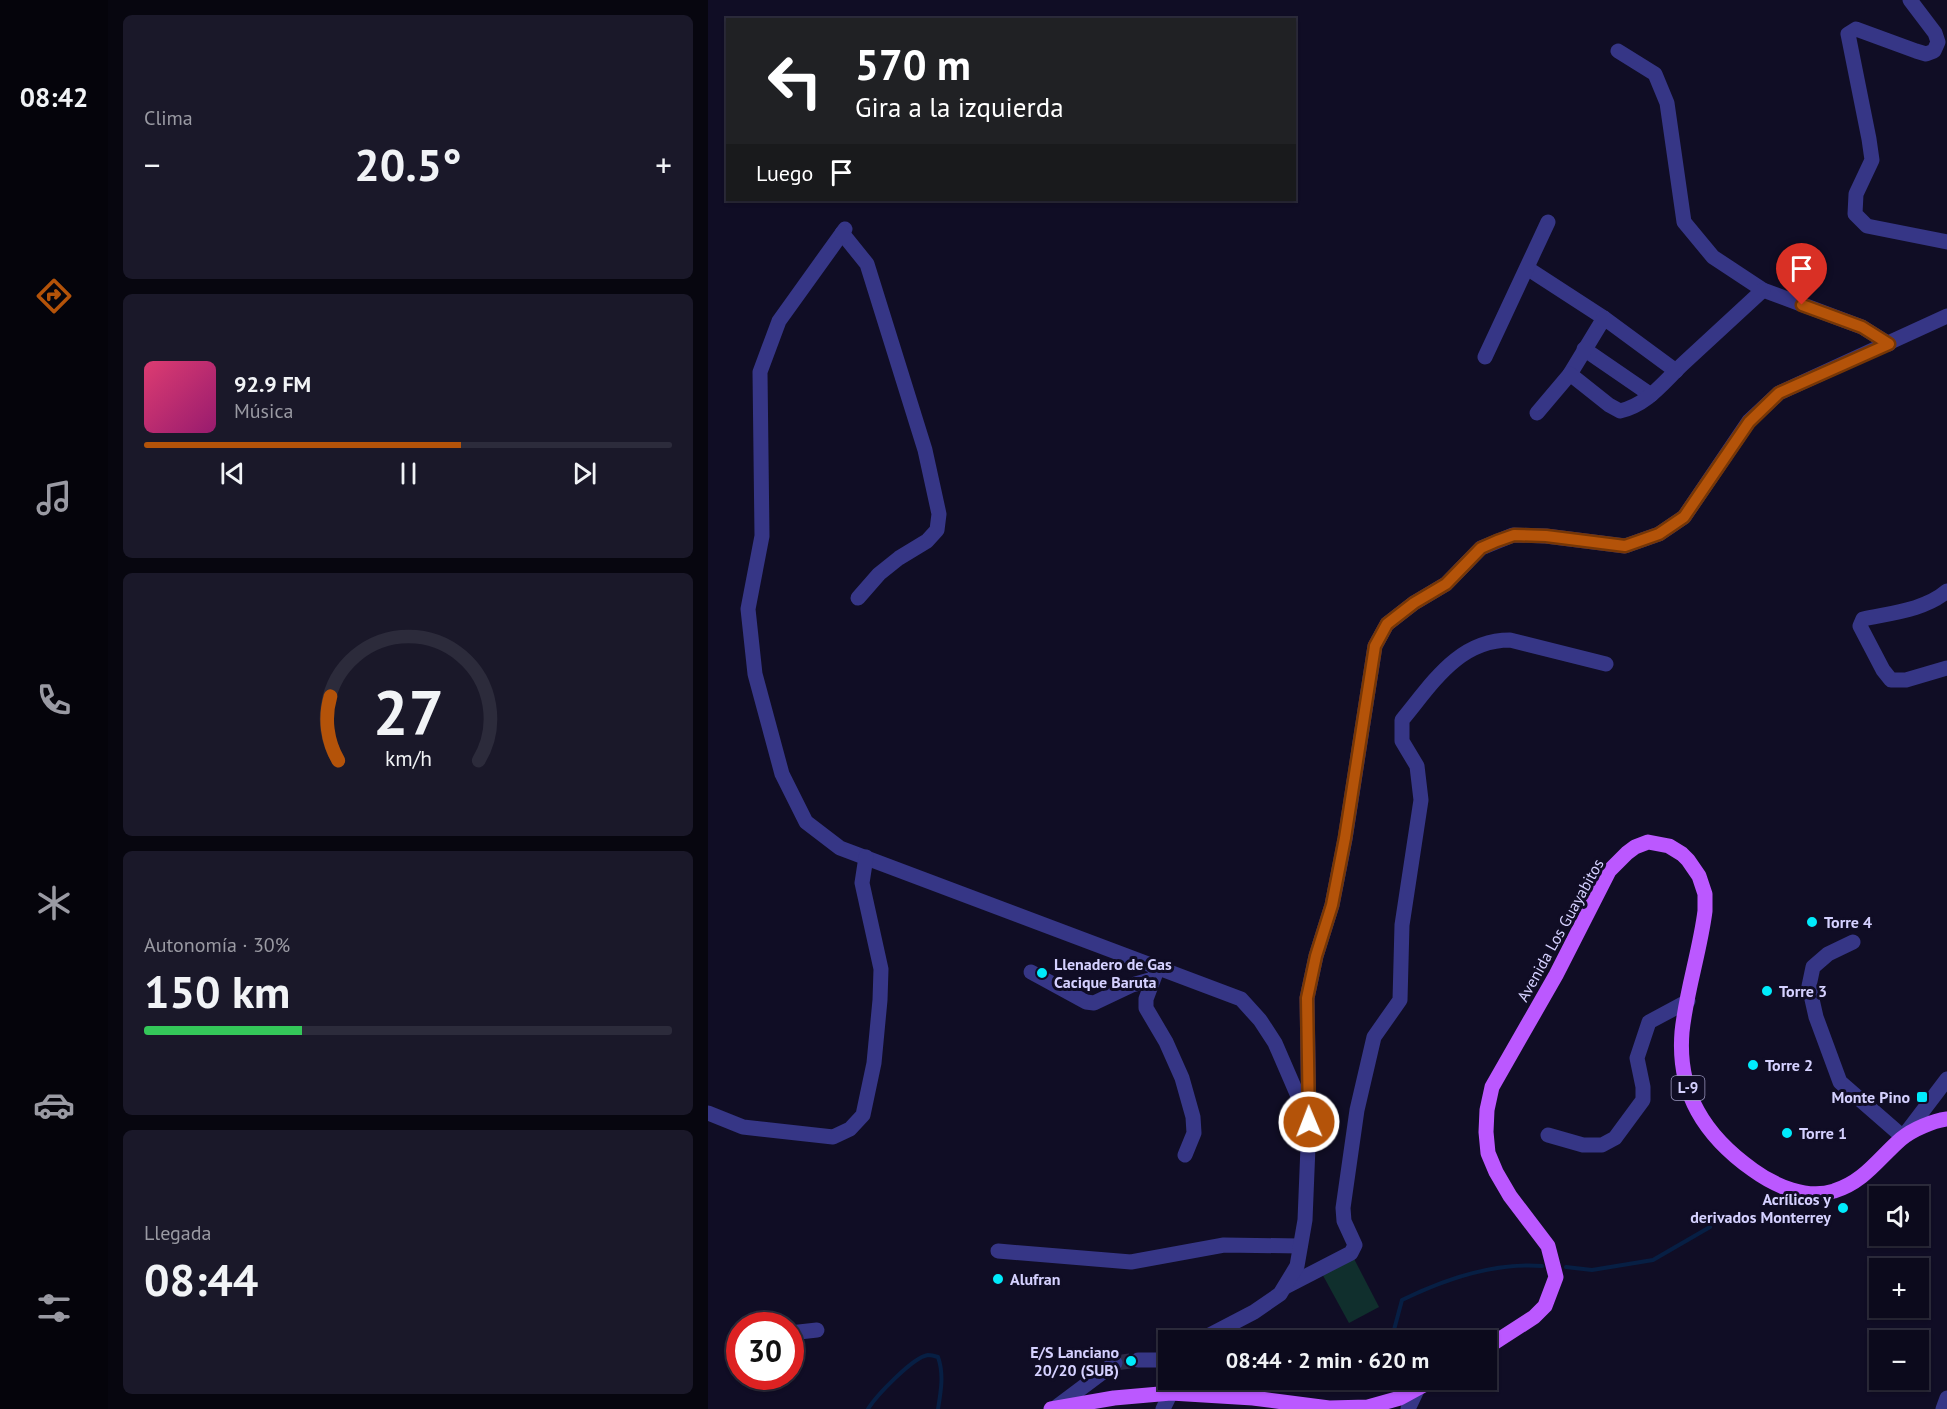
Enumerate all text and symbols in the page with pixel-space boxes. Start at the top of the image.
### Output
text: 570 m [855,37,971,92]
icon: left [756,42,834,120]
text: 08:42 [20,80,88,114]
text: Gira a la izquierda [855,90,1064,124]
text: Clima [144,105,193,131]
text: 20.5° [354,135,462,193]
text: − [144,143,161,186]
text: + [655,143,672,186]
icon: arrive [825,156,858,189]
text: Luego [756,159,813,187]
pin [1776,243,1827,305]
icon: arrive [1785,252,1818,285]
icon: directions [33,275,75,317]
text: 92.9 FM [234,370,311,398]
text: Música [234,398,293,424]
icon: previous [216,457,249,490]
icon: pause [392,457,425,490]
icon: next [568,457,601,490]
icon: music [33,477,75,519]
text: 27 [373,672,443,753]
icon: phone [33,679,75,721]
text: km/h [384,745,431,773]
street label: Avenida Los Guayabitos [1512,855,1608,1005]
icon: climate [33,882,75,924]
place label: Torre 4 [1824,912,1872,932]
marker: Torre 4 [1805,915,1819,929]
text: Autonomía · 30% [144,932,290,958]
place label: Llenadero de Gas Cacique Baruta [1054,954,1172,992]
text: 150 km [144,962,290,1020]
marker: Llenadero de Gas Cacique Baruta [1035,966,1049,980]
place label: Torre 3 [1779,981,1827,1001]
marker: Torre 3 [1760,984,1774,998]
place label: Torre 2 [1765,1055,1813,1075]
marker: Torre 2 [1746,1058,1760,1072]
road number: L-9 [1672,1076,1704,1100]
icon: car [33,1084,75,1126]
place label: Monte Pino [1831,1087,1910,1107]
position arrow [1277,1090,1341,1154]
marker: Monte Pino [1915,1090,1929,1104]
place label: Torre 1 [1799,1123,1847,1143]
marker: Torre 1 [1780,1126,1794,1140]
map controls [1869,1186,1929,1390]
button: sound [1869,1186,1929,1246]
place label: Acrílicos y derivados Monterrey [1690,1189,1831,1227]
marker: Acrílicos y derivados Monterrey [1836,1201,1850,1215]
text: Llegada [144,1220,211,1246]
text: 08:44 [144,1250,258,1308]
button: + [1869,1258,1929,1318]
place label: Alufran [1010,1269,1060,1289]
marker: Alufran [991,1272,1005,1286]
icon: filters [33,1287,75,1329]
speed limit sign: 30 [726,1312,804,1390]
button: − [1869,1330,1929,1390]
place label: E/S Lanciano 20/20 (SUB) [1030,1342,1119,1380]
text: 08:44 · 2 min · 620 m [1226,1346,1429,1374]
marker: E/S Lanciano 20/20 (SUB) [1124,1354,1138,1368]

